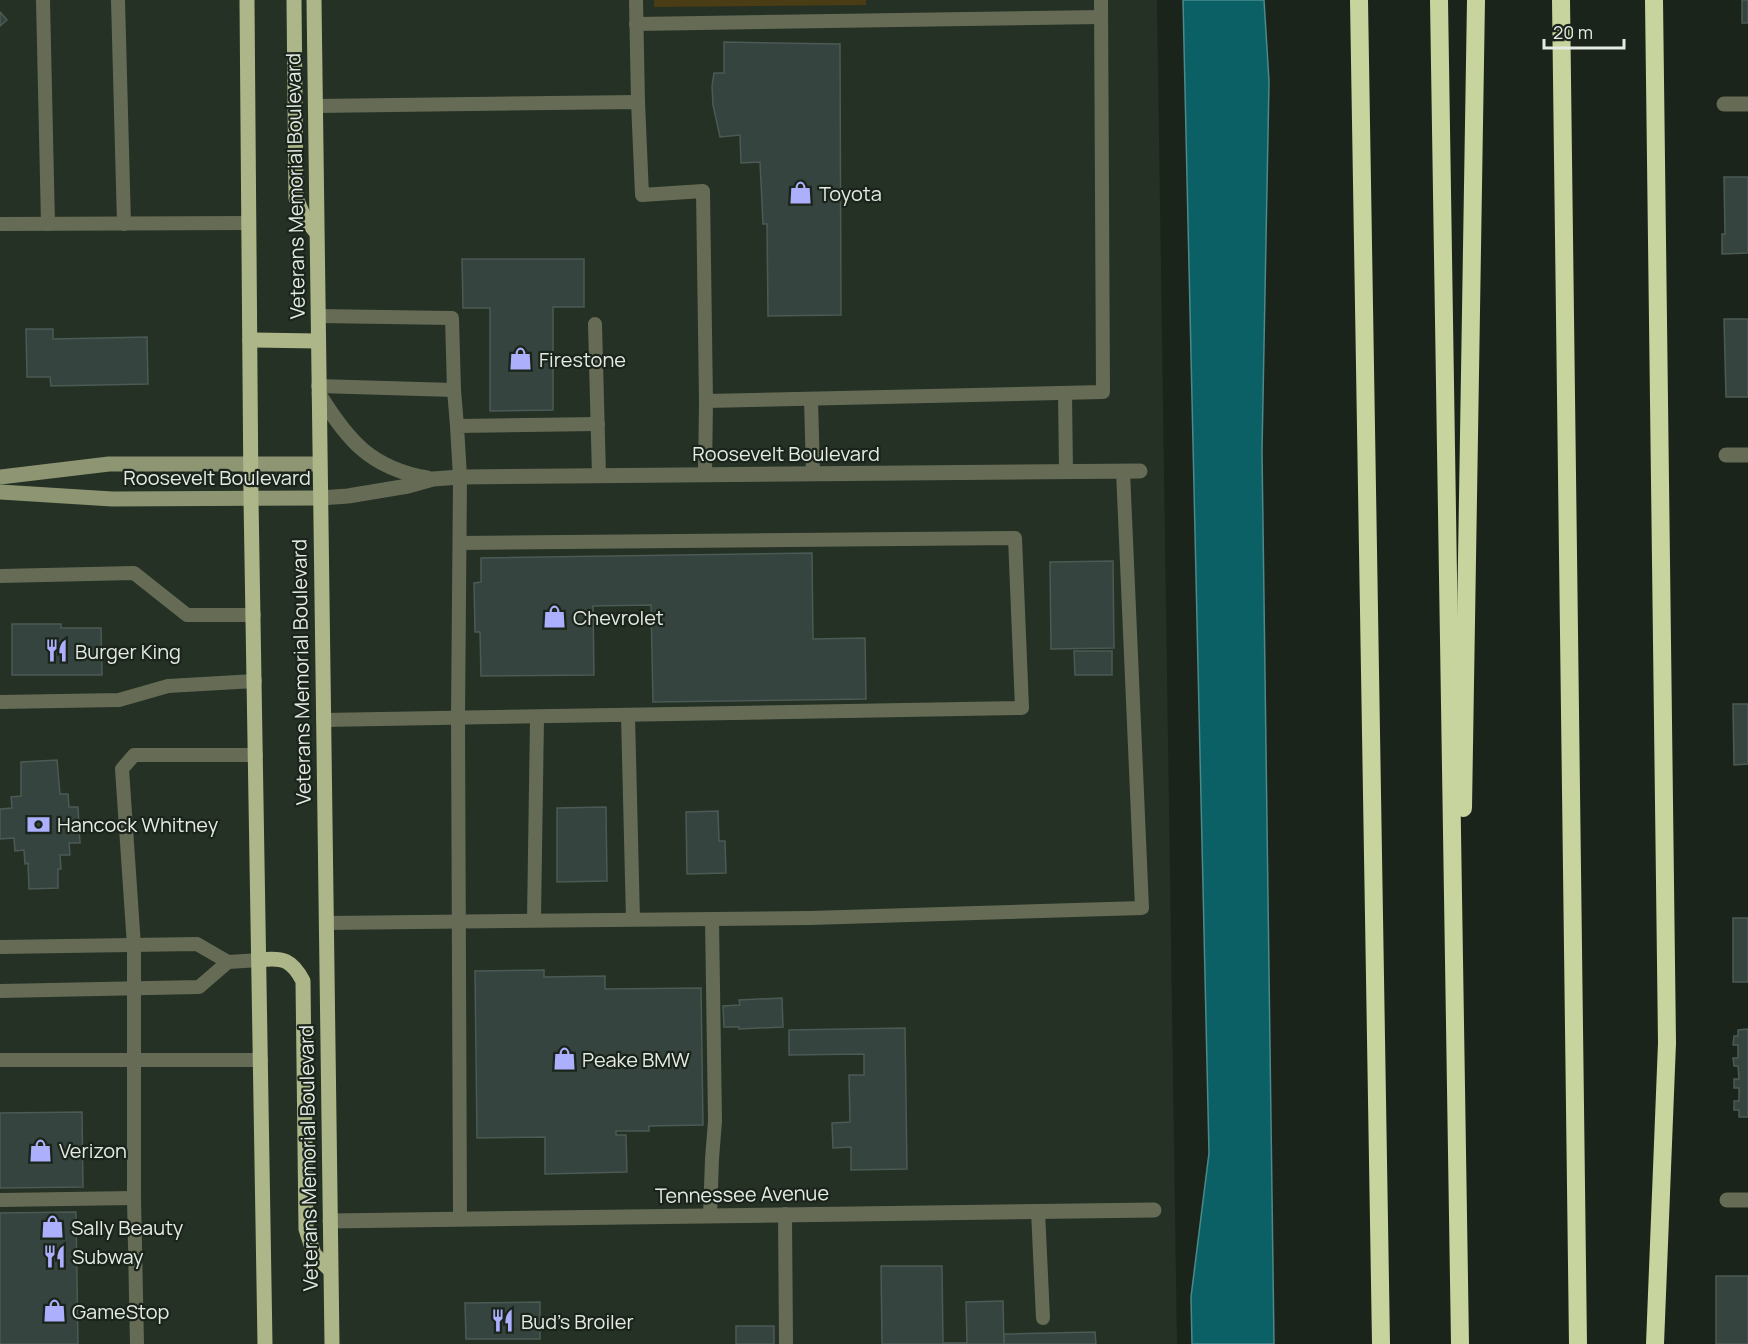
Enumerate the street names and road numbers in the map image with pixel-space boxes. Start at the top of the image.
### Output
street label: Veterans Memorial Boulevard [279,53,311,319]
street label: Roosevelt Boulevard [692,440,880,467]
street label: Roosevelt Boulevard [123,464,311,491]
street label: Veterans Memorial Boulevard [285,539,317,805]
street label: Veterans Memorial Boulevard [292,1025,324,1291]
street label: Tennessee Avenue [655,1179,829,1209]

